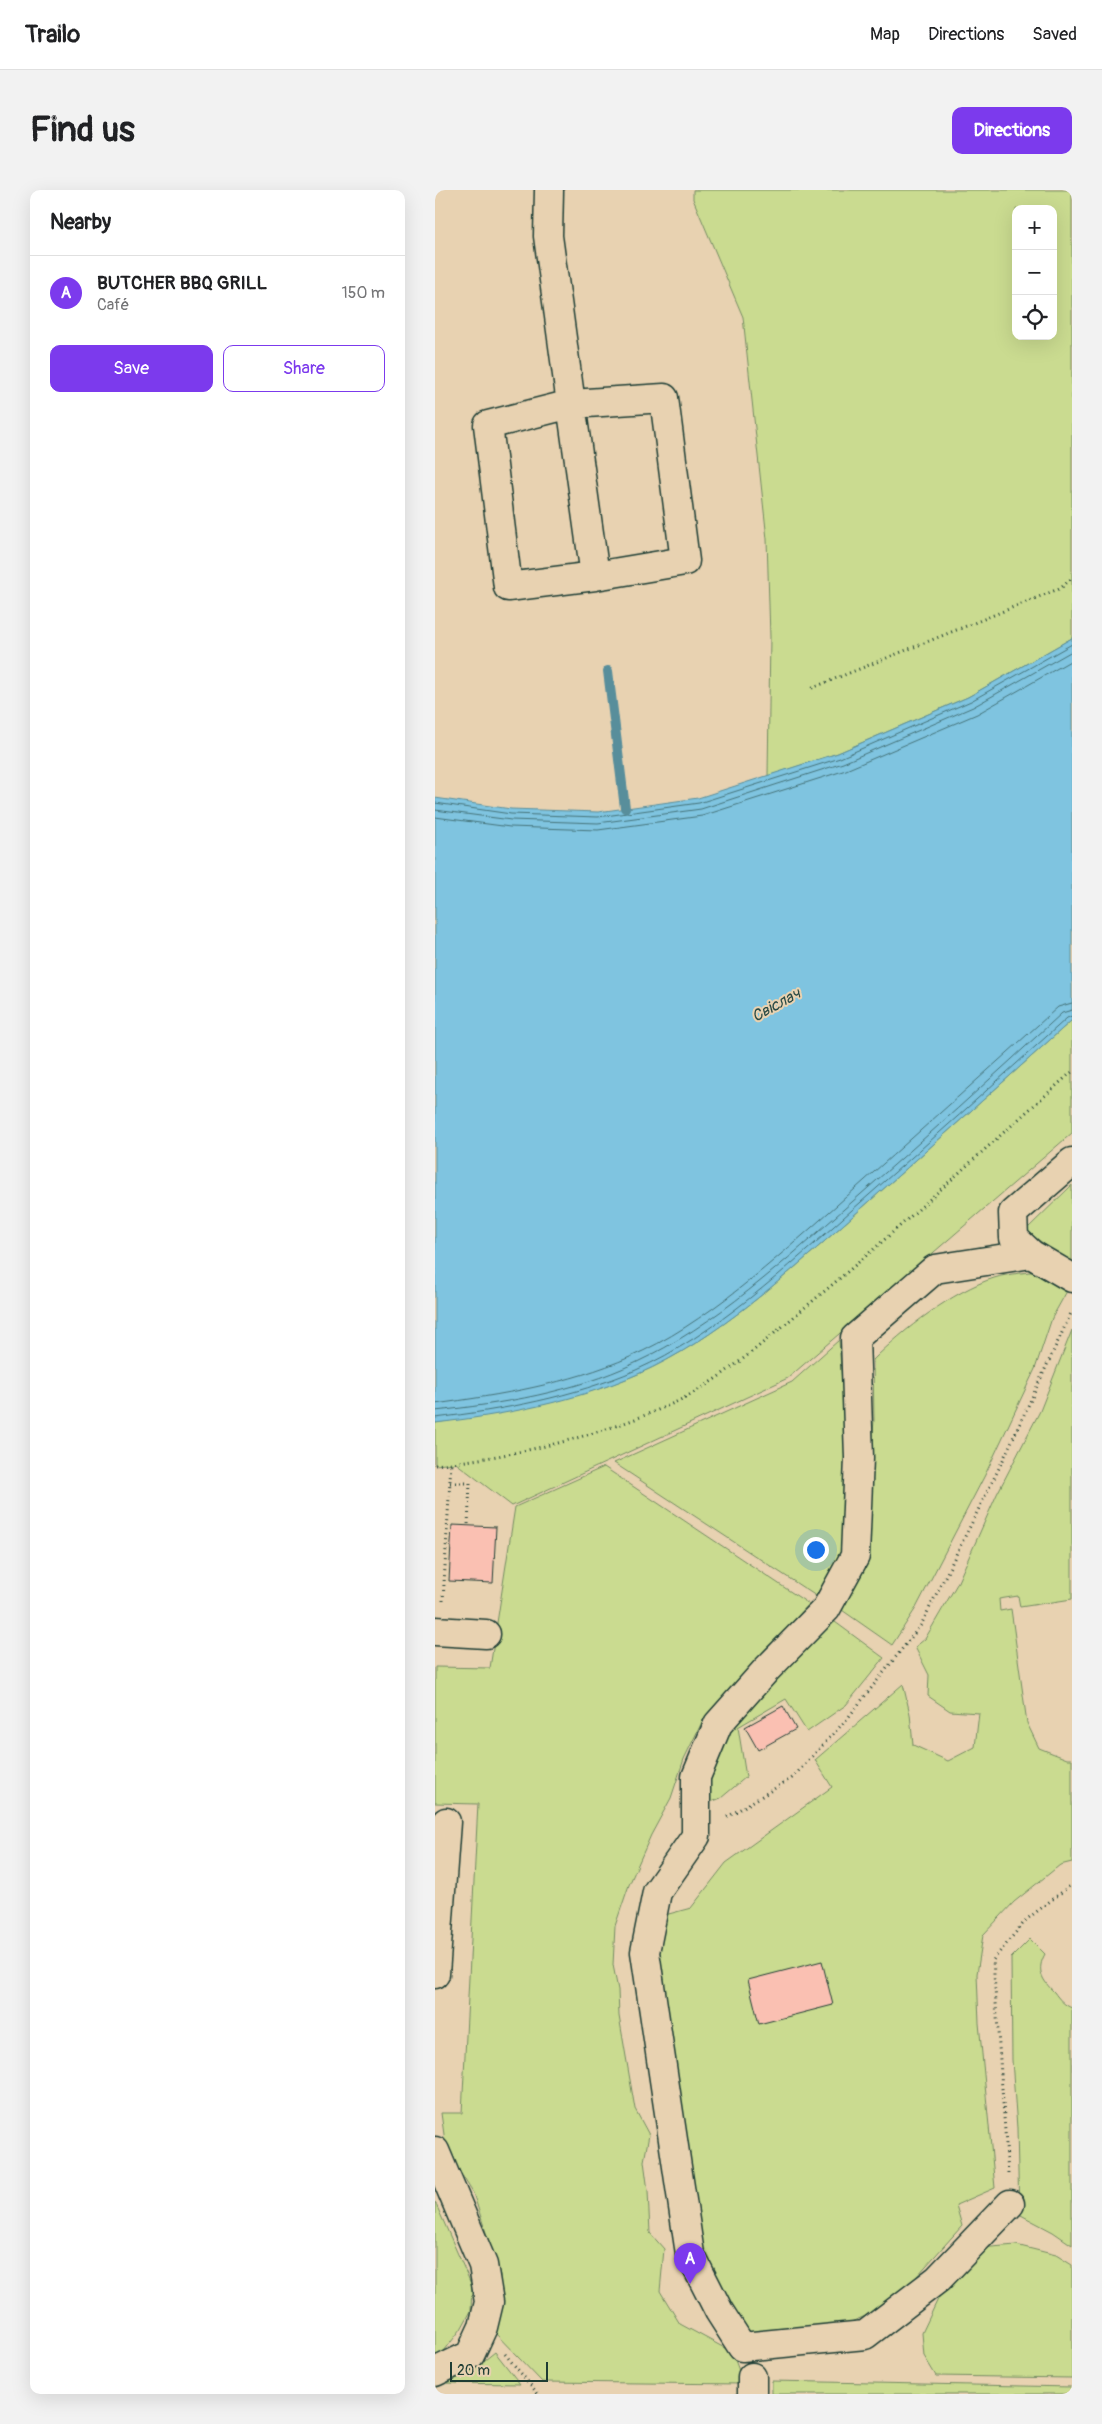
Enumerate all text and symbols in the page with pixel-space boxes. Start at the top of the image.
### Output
text: Trailo [25,20,80,49]
text: Map [870,23,900,46]
text: Directions [928,23,1004,46]
text: Saved [1032,23,1077,46]
button: Directions [952,107,1072,154]
text: Find us [30,108,135,152]
map controls [1012,205,1057,340]
button: + [1012,205,1057,250]
text: Nearby [50,209,111,236]
button: − [1012,250,1057,295]
text: BUTCHER BBQ GRILL [97,271,267,295]
text: A [61,283,71,303]
text: 150 m [341,283,385,303]
text: Café [97,295,129,315]
button: locate [1012,295,1057,340]
button: Save [50,345,213,392]
button: Share [223,345,385,392]
water label: Свіслач [748,983,805,1027]
your location [803,1537,829,1563]
pin: A [674,2243,706,2284]
scale bar [450,2359,547,2382]
text: 20 m [457,2362,490,2379]

